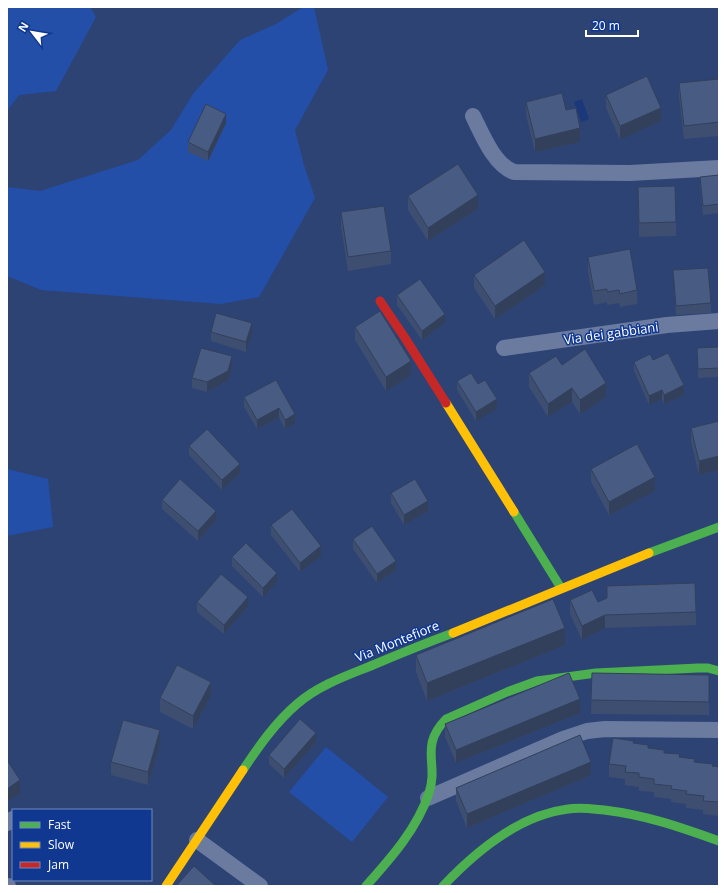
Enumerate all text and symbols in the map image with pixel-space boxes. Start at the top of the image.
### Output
north arrow [12,12,52,52]
scale bar [586,12,638,38]
text: 20 m [592,17,620,34]
text: N [14,19,32,34]
street label: Via dei gabbiani [562,317,660,349]
street label: Via Montefiore [352,616,442,666]
legend [12,809,152,881]
text: Fast [48,816,71,833]
text: Slow [48,836,75,853]
text: Jam [47,856,69,873]

